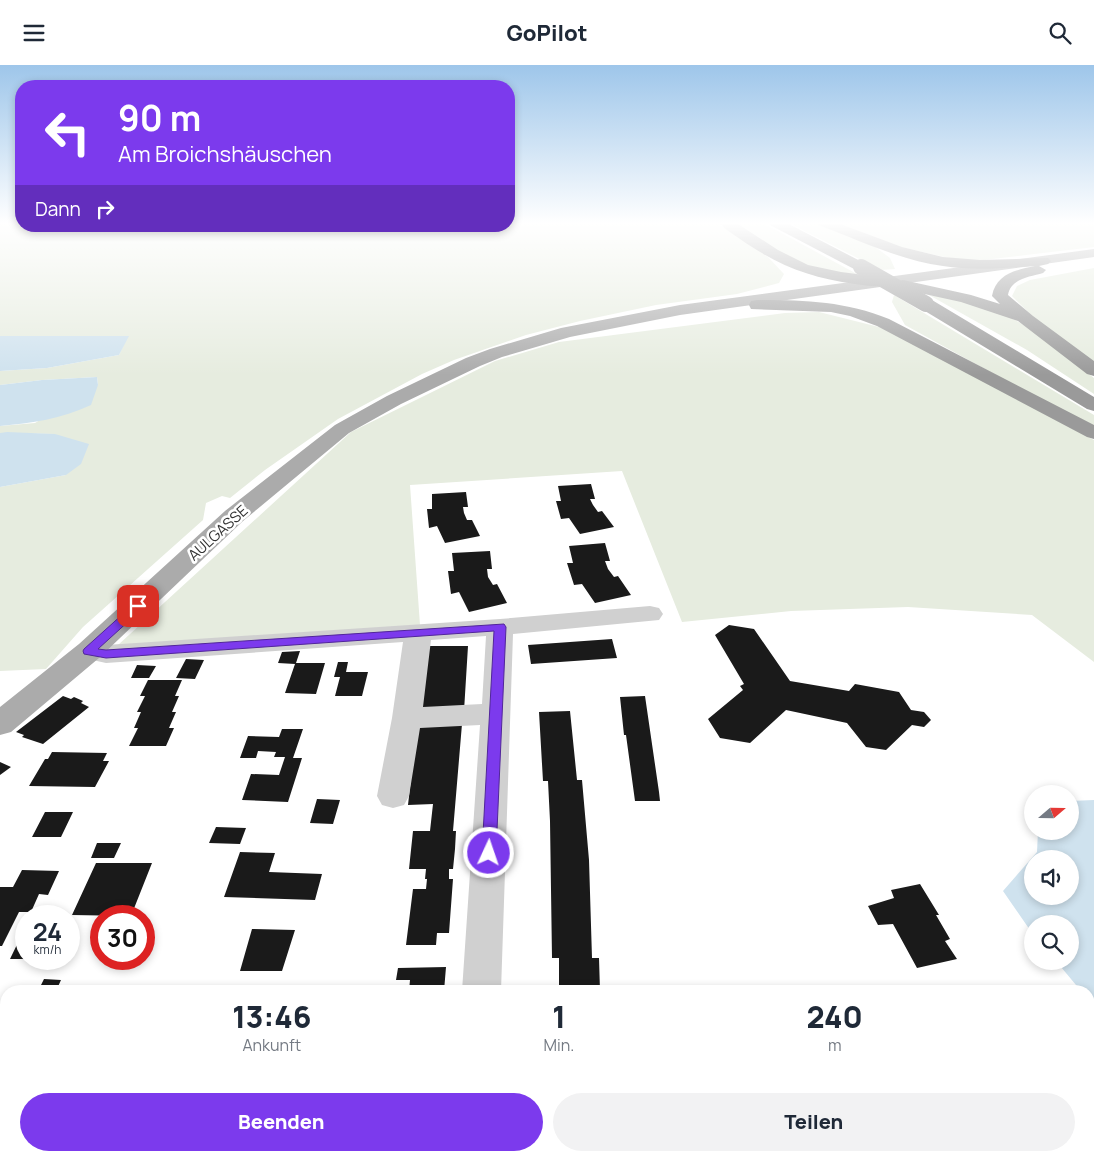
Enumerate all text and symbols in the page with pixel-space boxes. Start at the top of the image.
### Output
text: GoPilot [507,18,587,48]
icon: menu [20,19,48,47]
icon: search [1046,19,1074,47]
text: 90 m [118,94,201,142]
icon: left [35,100,100,165]
text: Am Broichshäuschen [118,139,332,169]
icon: right [91,195,119,223]
text: Dann [35,196,81,222]
street label: AULGASSE [183,500,252,565]
pin [117,585,159,627]
icon: arrive [124,592,152,620]
north arrow [1024,785,1079,840]
map controls [1024,785,1079,970]
position arrow [462,826,514,878]
button: sound [1024,850,1079,905]
speed limit sign: 30 [90,905,155,970]
text: 24 [33,914,62,949]
button: search [1024,915,1079,970]
text: km/h [34,941,61,958]
text: 13:46 [232,996,311,1037]
text: 1 [552,996,566,1037]
text: 240 [807,996,863,1037]
text: Ankunft [242,1034,301,1056]
text: Min. [544,1034,574,1056]
text: m [828,1034,841,1056]
button: Beenden [20,1093,543,1151]
button: Teilen [553,1093,1075,1151]

